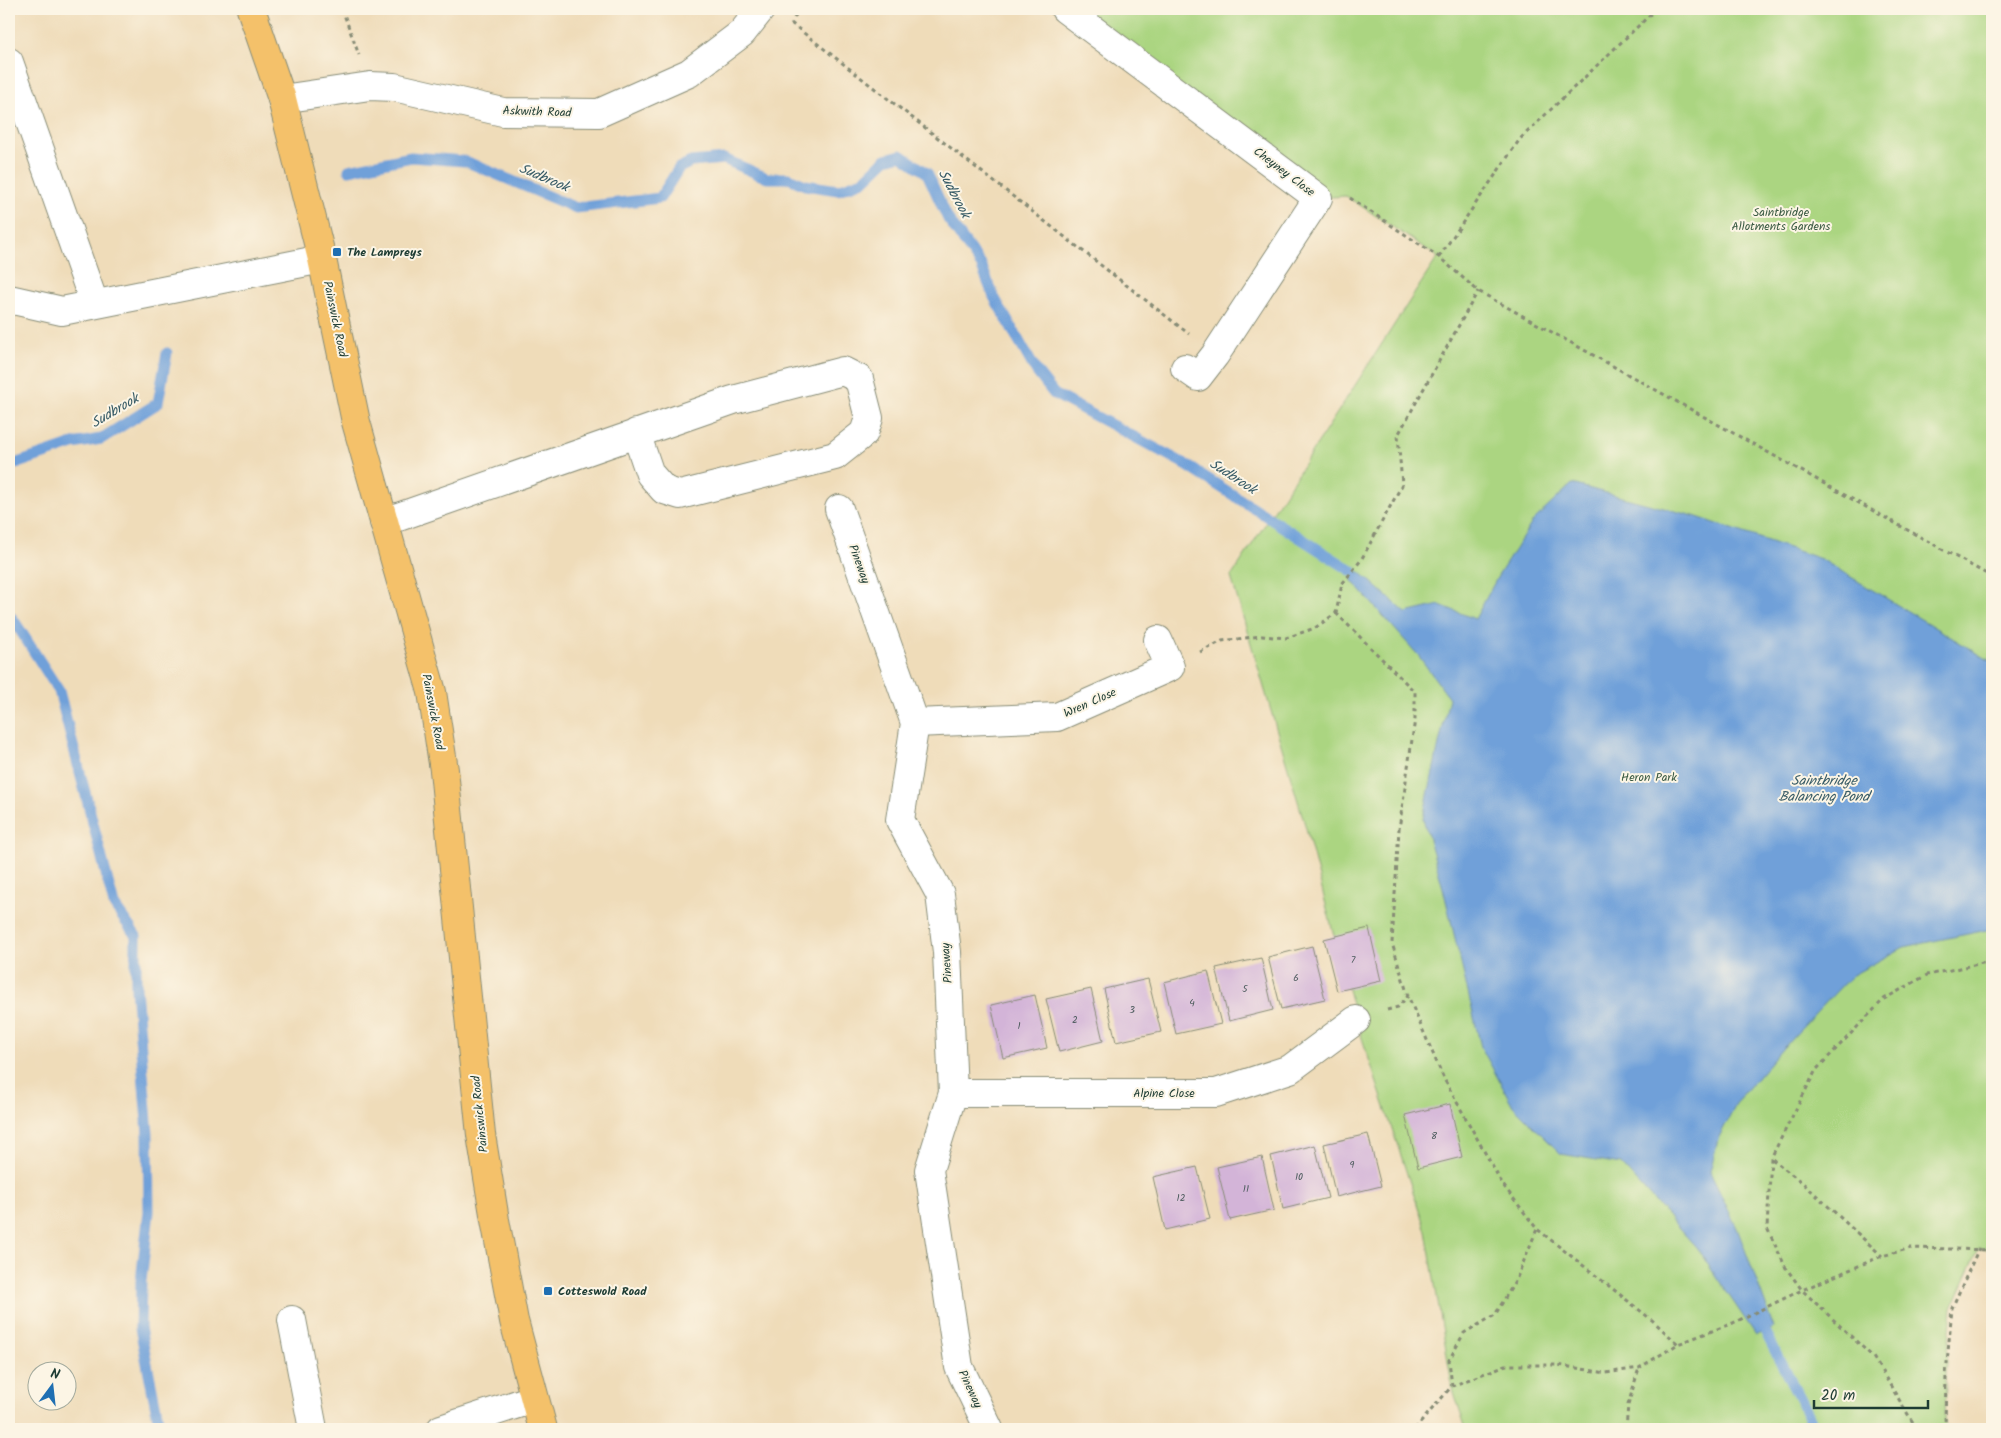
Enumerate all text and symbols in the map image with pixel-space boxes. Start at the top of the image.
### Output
street label: Askwith Road [502,101,573,123]
street label: Cheyney Close [1249,142,1319,202]
water label: Sudbrook [516,158,575,199]
water label: Sudbrook [932,166,977,224]
park label: Saintbridge Allotments Gardens [1731,203,1831,236]
place label: The Lampreys [347,243,422,262]
marker: The Lampreys [331,246,343,258]
street label: Painswick Road [318,279,353,360]
water label: Sudbrook [87,387,145,434]
water label: Sudbrook [1205,454,1263,502]
street label: Pineway [843,542,875,587]
street label: Painswick Road [416,672,450,753]
street label: Wren Close [1061,683,1120,723]
park label: Heron Park [1621,768,1677,787]
water label: Saintbridge Balancing Pond [1779,770,1872,808]
street label: Pineway [936,942,958,984]
house number: 7 [1351,952,1356,968]
house number: 6 [1293,970,1299,986]
house number: 5 [1242,981,1248,997]
house number: 4 [1189,995,1195,1011]
house number: 3 [1129,1002,1135,1018]
house number: 2 [1072,1012,1078,1028]
house number: 1 [1017,1018,1021,1034]
street label: Painswick Road [466,1074,493,1153]
street label: Alpine Close [1133,1084,1195,1103]
house number: 8 [1431,1128,1438,1144]
house number: 9 [1350,1157,1355,1173]
house number: 10 [1295,1169,1303,1185]
house number: 11 [1243,1181,1249,1197]
house number: 12 [1177,1190,1186,1206]
place label: Cotteswold Road [558,1282,647,1301]
marker: Cotteswold Road [542,1285,554,1297]
north arrow [28,1360,78,1410]
text: N [48,1363,62,1386]
street label: Pineway [953,1367,987,1412]
scale bar [1814,1378,1927,1410]
text: 20 m [1821,1384,1855,1408]

